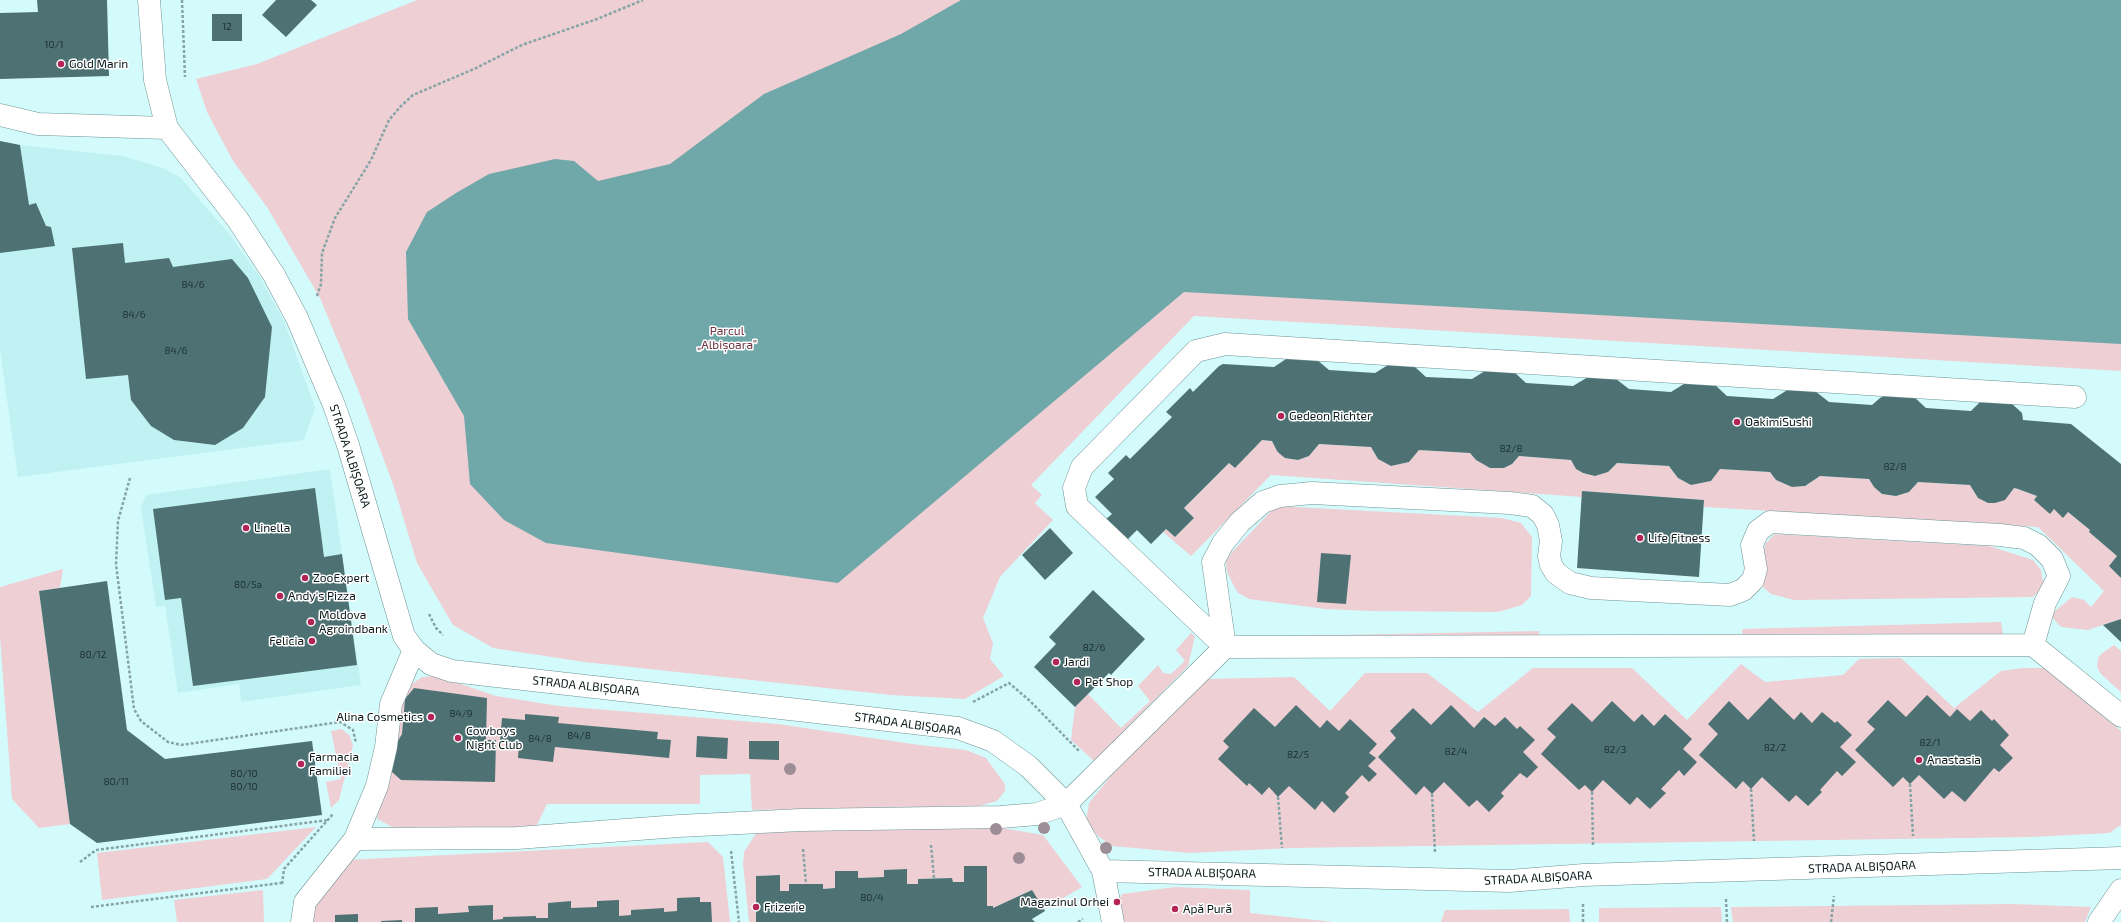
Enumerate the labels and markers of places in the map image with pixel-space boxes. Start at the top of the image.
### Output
place label: Gold Marin [69,57,128,71]
marker: Gold Marin [56,59,66,69]
place label: Gedeon Richter [1289,409,1372,423]
marker: Gedeon Richter [1276,411,1286,421]
place label: OakimiSushi [1745,415,1812,429]
marker: OakimiSushi [1732,417,1742,427]
place label: Linella [254,521,290,535]
marker: Linella [241,523,251,533]
place label: Life Fitness [1648,531,1710,545]
marker: Life Fitness [1635,533,1645,543]
place label: ZooExpert [313,571,369,585]
marker: ZooExpert [300,573,310,583]
place label: Andy's Pizza [288,589,356,603]
marker: Andy's Pizza [275,591,285,601]
place label: Moldova Agroindbank [319,608,388,636]
marker: Moldova Agroindbank [306,617,316,627]
place label: Felicia [269,634,304,648]
marker: Felicia [307,636,317,646]
place label: Jardi [1064,655,1089,669]
marker: Jardi [1051,657,1061,667]
place label: Pet Shop [1085,675,1133,689]
marker: Pet Shop [1072,677,1082,687]
place label: Alina Cosmetics [337,710,423,724]
marker: Alina Cosmetics [426,712,436,722]
place label: Cowboys Night Club [466,724,522,752]
marker: Cowboys Night Club [453,733,463,743]
place label: Farmacia Familiei [309,750,359,778]
place label: Anastasia [1927,753,1981,767]
marker: Anastasia [1914,755,1924,765]
marker: Farmacia Familiei [296,759,306,769]
place label: Magazinul Orhei [1020,895,1109,909]
marker: Magazinul Orhei [1112,897,1122,907]
place label: Frizerie [764,900,805,914]
marker: Frizerie [751,902,761,912]
place label: Apă Pură [1183,902,1232,916]
marker: Apă Pură [1170,904,1180,914]

